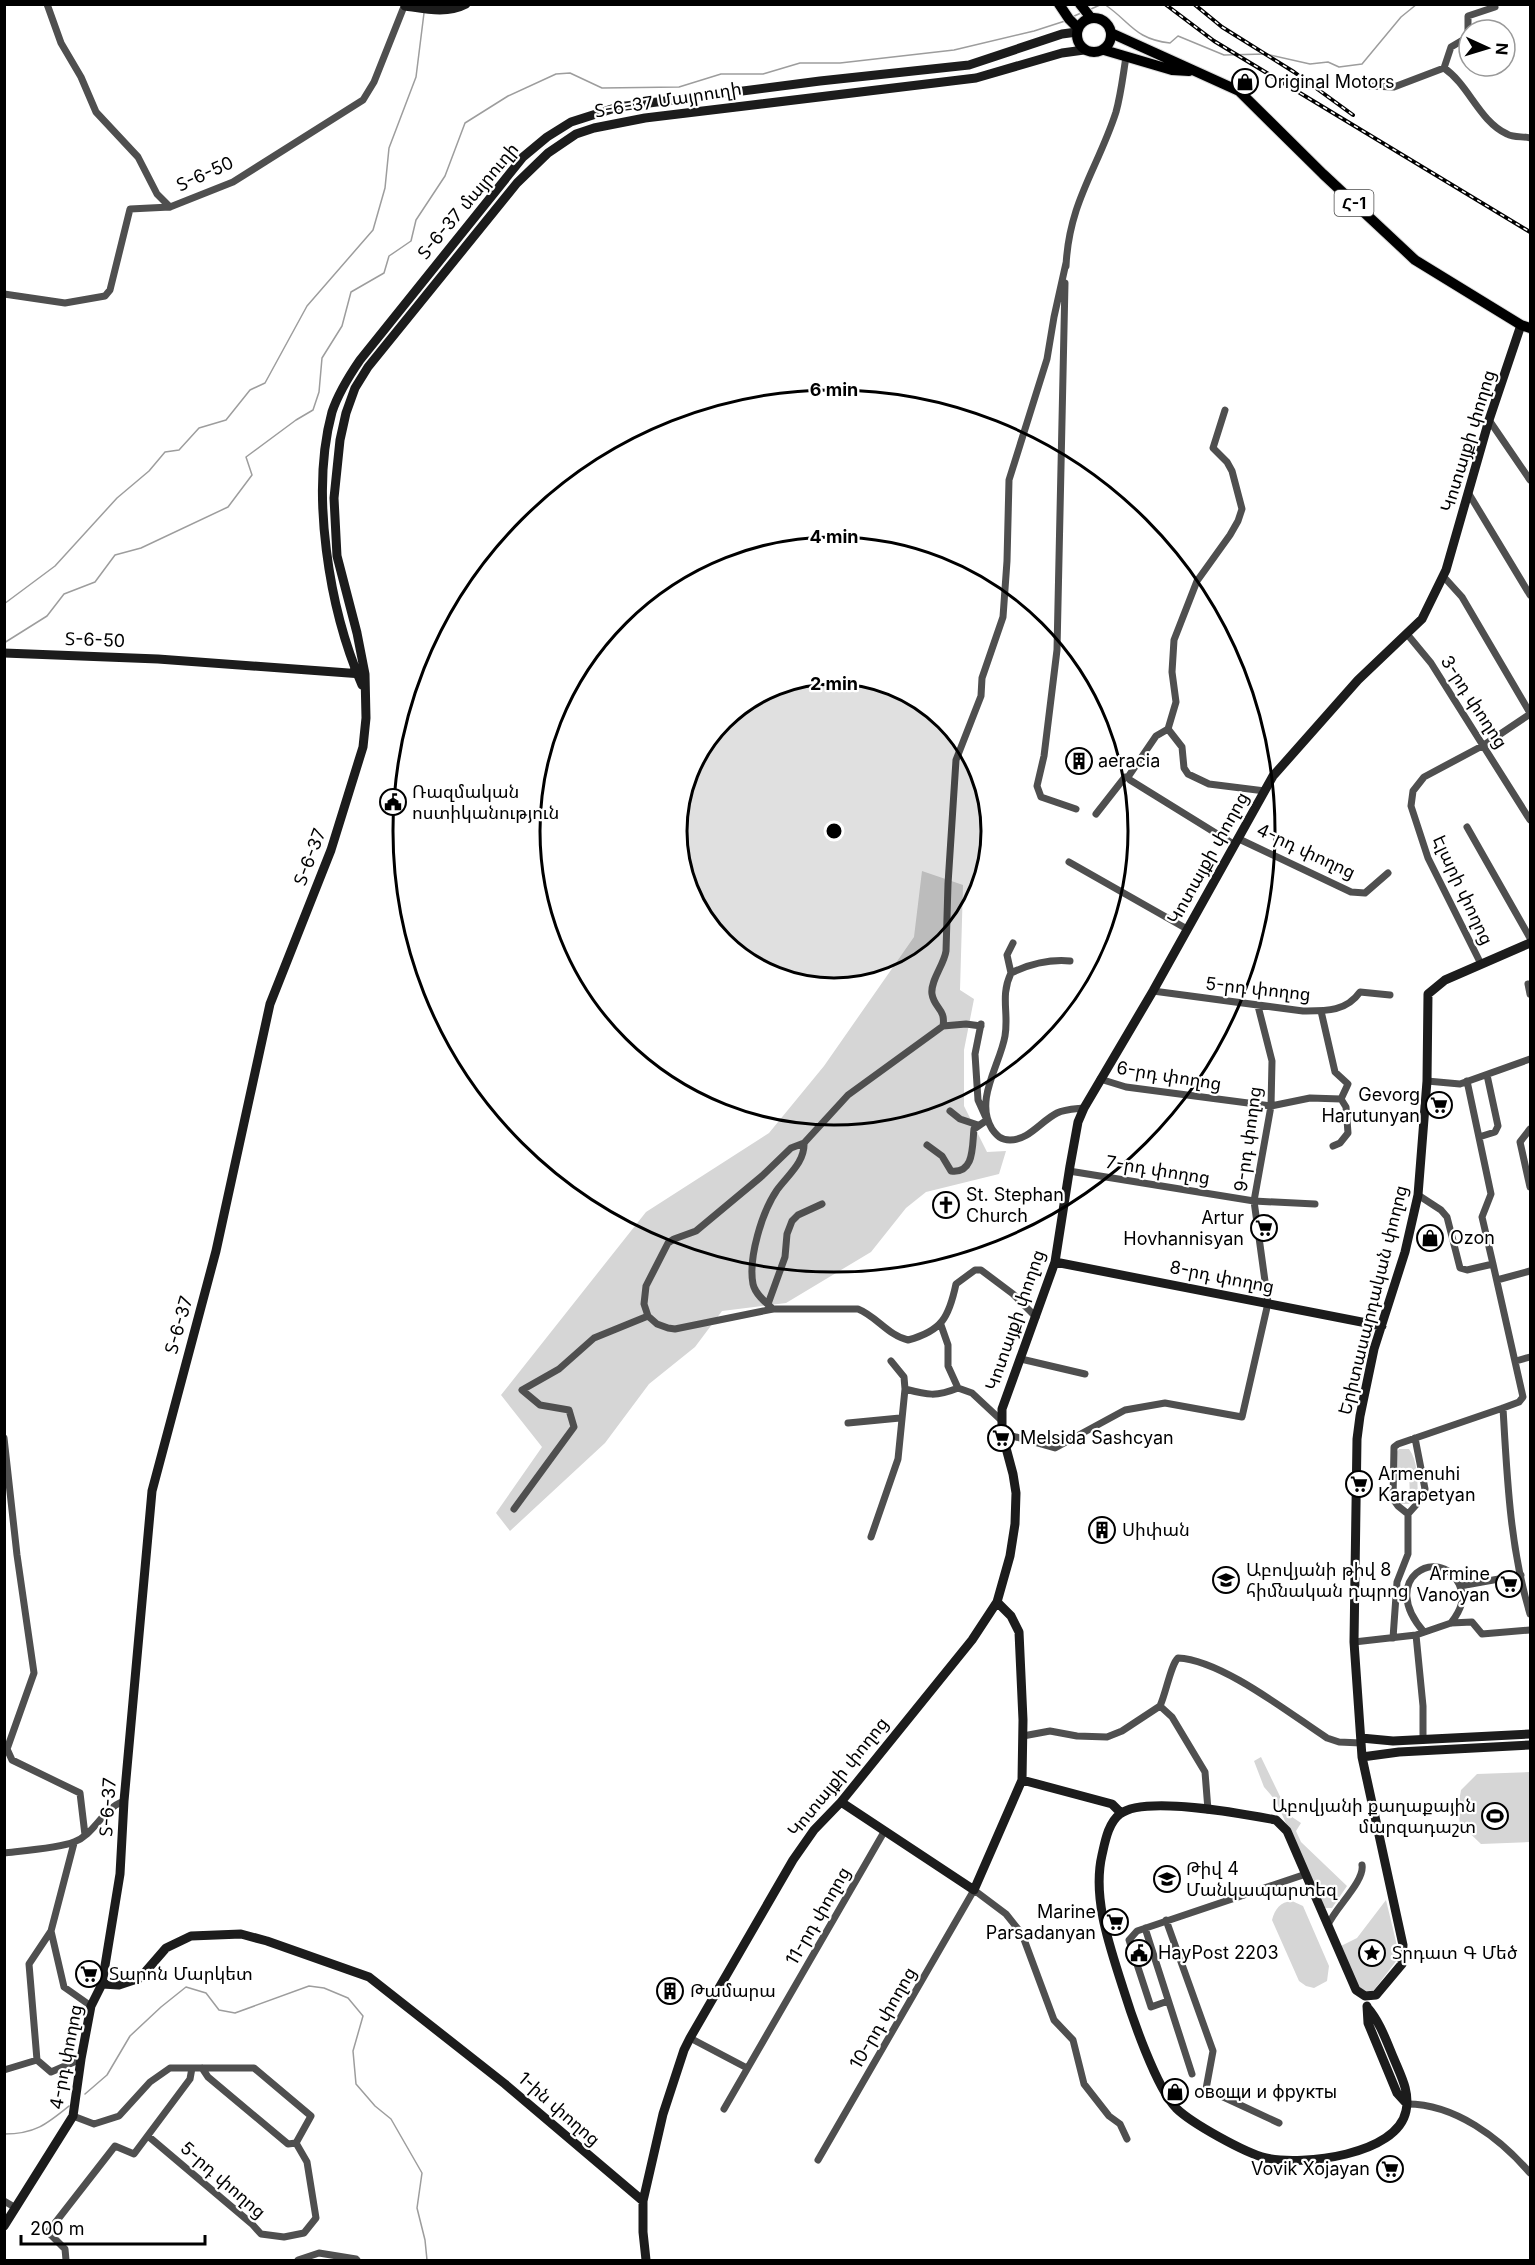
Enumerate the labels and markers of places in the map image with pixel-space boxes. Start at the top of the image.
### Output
shop icon: Original Motors [1230,67,1260,97]
place label: Original Motors [1264,71,1395,92]
building icon: aeracia [1064,746,1094,776]
place label: aeracia [1098,750,1160,771]
place label: Ռազմական ոստիկանություն [412,781,559,823]
public building icon: Ռազմական ոստիկանություն [378,787,408,817]
centre of rings [824,821,844,841]
place label: Gevorg Harutunyan [1321,1084,1420,1126]
supermarket icon: Gevorg Harutunyan [1424,1090,1454,1120]
place label: St. Stephan Church [966,1184,1064,1226]
church icon: St. Stephan Church [931,1190,961,1220]
place label: Artur Hovhannisyan [1123,1207,1244,1249]
supermarket icon: Artur Hovhannisyan [1249,1213,1279,1243]
shop icon: Ozon [1415,1223,1445,1253]
place label: Ozon [1450,1227,1495,1248]
supermarket icon: Melsida Sashcyan [986,1423,1016,1453]
place label: Melsida Sashcyan [1020,1427,1174,1448]
place label: Armenuhi Karapetyan [1378,1463,1476,1505]
supermarket icon: Armenuhi Karapetyan [1344,1469,1374,1499]
building icon: Սիփան [1087,1515,1117,1545]
place label: Սիփան [1122,1519,1190,1540]
place label: Աբովյանի թիվ 8 հիմնական դպրոց [1246,1559,1408,1601]
place label: Armine Vanoyan [1417,1563,1490,1605]
school or university icon: Աբովյանի թիվ 8 հիմնական դպրոց [1211,1565,1241,1595]
supermarket icon: Armine Vanoyan [1494,1569,1524,1599]
place label: Աբովյանի քաղաքային մարզադաշտ [1272,1795,1476,1837]
sports icon: Աբովյանի քաղաքային մարզադաշտ [1480,1801,1510,1831]
place label: Թիվ 4 Մանկապարտեզ [1186,1858,1338,1900]
school or university icon: Թիվ 4 Մանկապարտեզ [1152,1864,1182,1894]
place label: Marine Parsadanyan [986,1901,1096,1943]
supermarket icon: Marine Parsadanyan [1100,1907,1130,1937]
public building icon: HayPost 2203 [1124,1938,1154,1968]
place icon: Տրդատ Գ Մեծ [1357,1938,1387,1968]
place label: HayPost 2203 [1158,1942,1279,1963]
place label: Տրդատ Գ Մեծ [1392,1942,1518,1963]
supermarket icon: Տարոն Մարկետ [74,1959,104,1989]
place label: Տարոն Մարկետ [109,1963,253,1984]
building icon: Թամարա [655,1976,685,2006]
place label: Թամարա [690,1980,776,2001]
shop icon: овощи и фрукты [1160,2077,1190,2107]
place label: овощи и фрукты [1194,2081,1337,2102]
supermarket icon: Vovik Xojayan [1375,2154,1405,2184]
place label: Vovik Xojayan [1251,2158,1370,2179]

